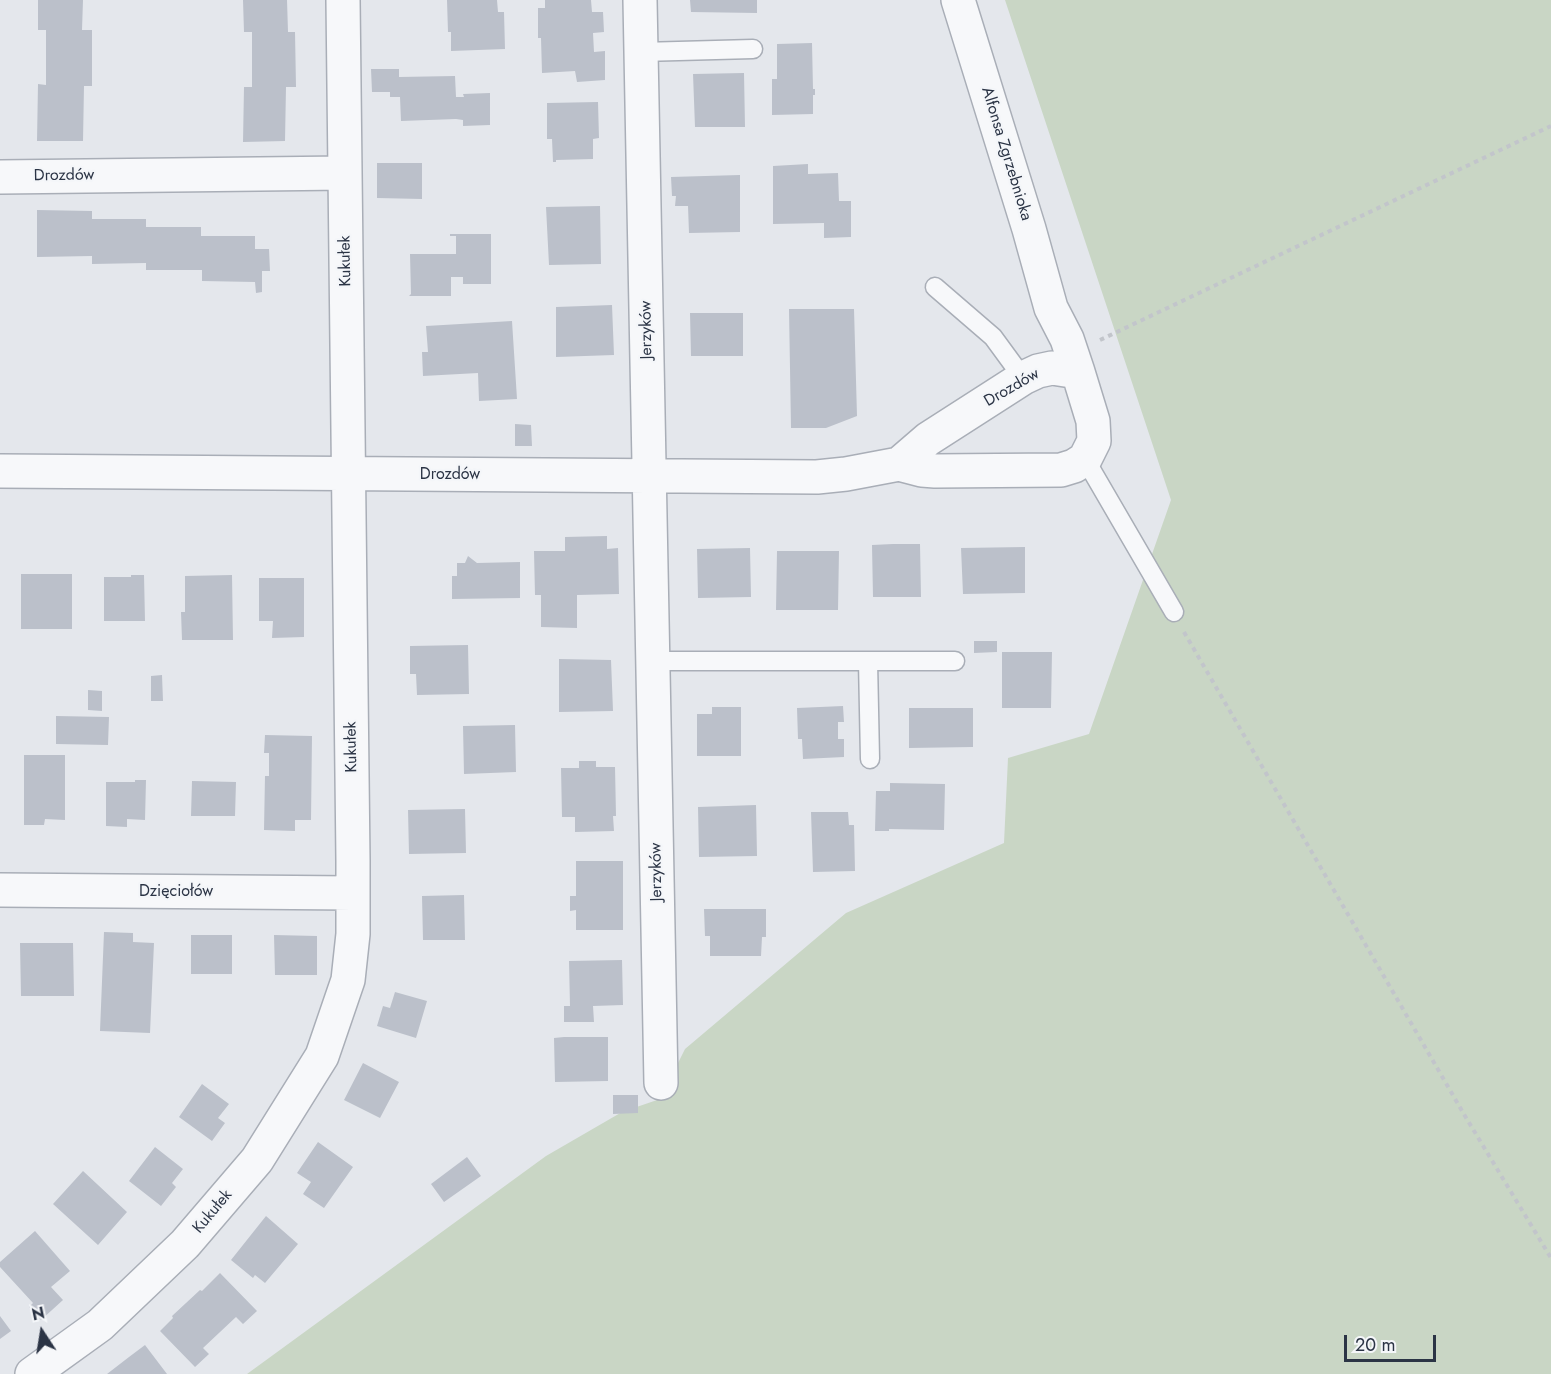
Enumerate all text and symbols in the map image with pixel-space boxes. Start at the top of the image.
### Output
street label: Alfonsa Zgrzebnioka [977,85,1035,223]
street label: Drozdów [34,166,94,186]
street label: Kukułek [336,235,356,287]
street label: Jerzyków [637,300,657,360]
street label: Drozdów [981,365,1043,411]
street label: Drozdów [420,465,480,485]
street label: Kukułek [342,721,362,773]
street label: Jerzyków [647,842,667,902]
street label: Dzięciołów [139,882,213,902]
street label: Kukułek [189,1186,237,1238]
text: N [30,1301,47,1326]
north arrow [12,1302,72,1362]
scale bar [1347,1323,1438,1361]
text: 20 m [1355,1332,1395,1358]

